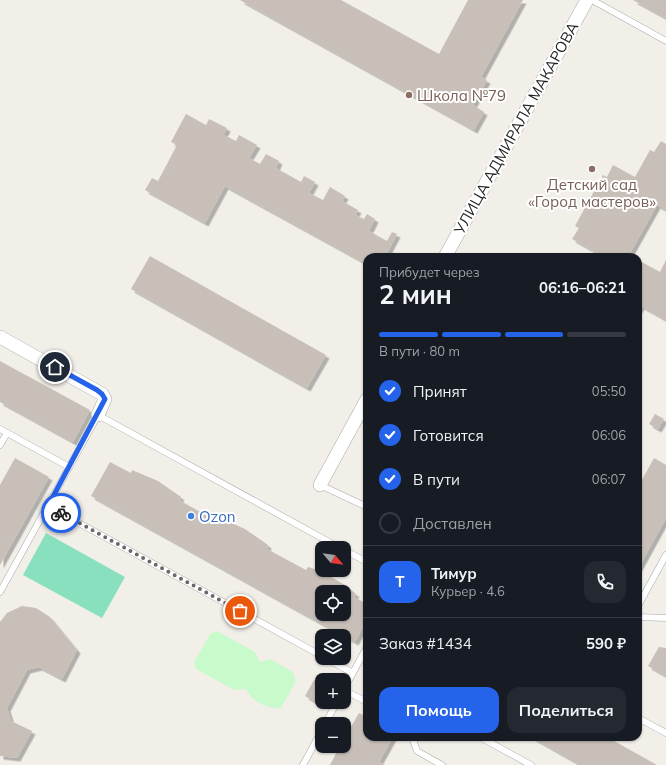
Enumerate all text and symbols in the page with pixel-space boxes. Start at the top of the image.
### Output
street label: УЛИЦА АДМИРАЛА МАКАРОВА [449,19,582,238]
place label: Школа №79 [417,86,506,105]
marker: Школа №79 [404,90,414,100]
marker: Детский сад «Город мастеров» [587,164,597,174]
place label: Детский сад «Город мастеров» [528,175,656,211]
text: Прибудет через [379,264,480,280]
text: 2 мин [379,278,452,311]
text: 06:16–06:21 [539,278,626,297]
text: В пути · 80 m [379,343,460,359]
pin [38,350,72,384]
icon: home [44,356,66,378]
icon: check [379,380,401,402]
text: Принят [413,382,467,401]
text: 05:50 [592,383,626,399]
icon: check [379,424,401,446]
text: Готовится [413,426,484,445]
text: 06:06 [592,427,626,443]
icon: check [379,468,401,490]
text: В пути [413,470,460,489]
text: 06:07 [592,471,626,487]
courier [41,493,81,533]
icon: bike [50,502,72,524]
place label: Ozon [199,507,236,526]
marker: Ozon [186,511,196,521]
text: Доставлен [413,514,492,533]
north arrow [315,541,351,577]
map controls [315,541,351,753]
button: phone [584,561,626,603]
text: Тимур [431,564,477,583]
text: Т [395,572,405,591]
text: Курьер · 4.6 [431,583,505,599]
button: locate [315,585,351,621]
pin [223,594,257,628]
icon: bag [229,600,251,622]
button: layers [315,629,351,665]
text: Заказ #1434 [379,634,472,653]
text: 590 ₽ [586,634,626,653]
button: + [315,673,351,709]
button: Помощь [379,687,499,733]
button: Поделиться [507,687,626,733]
button: − [315,717,351,753]

